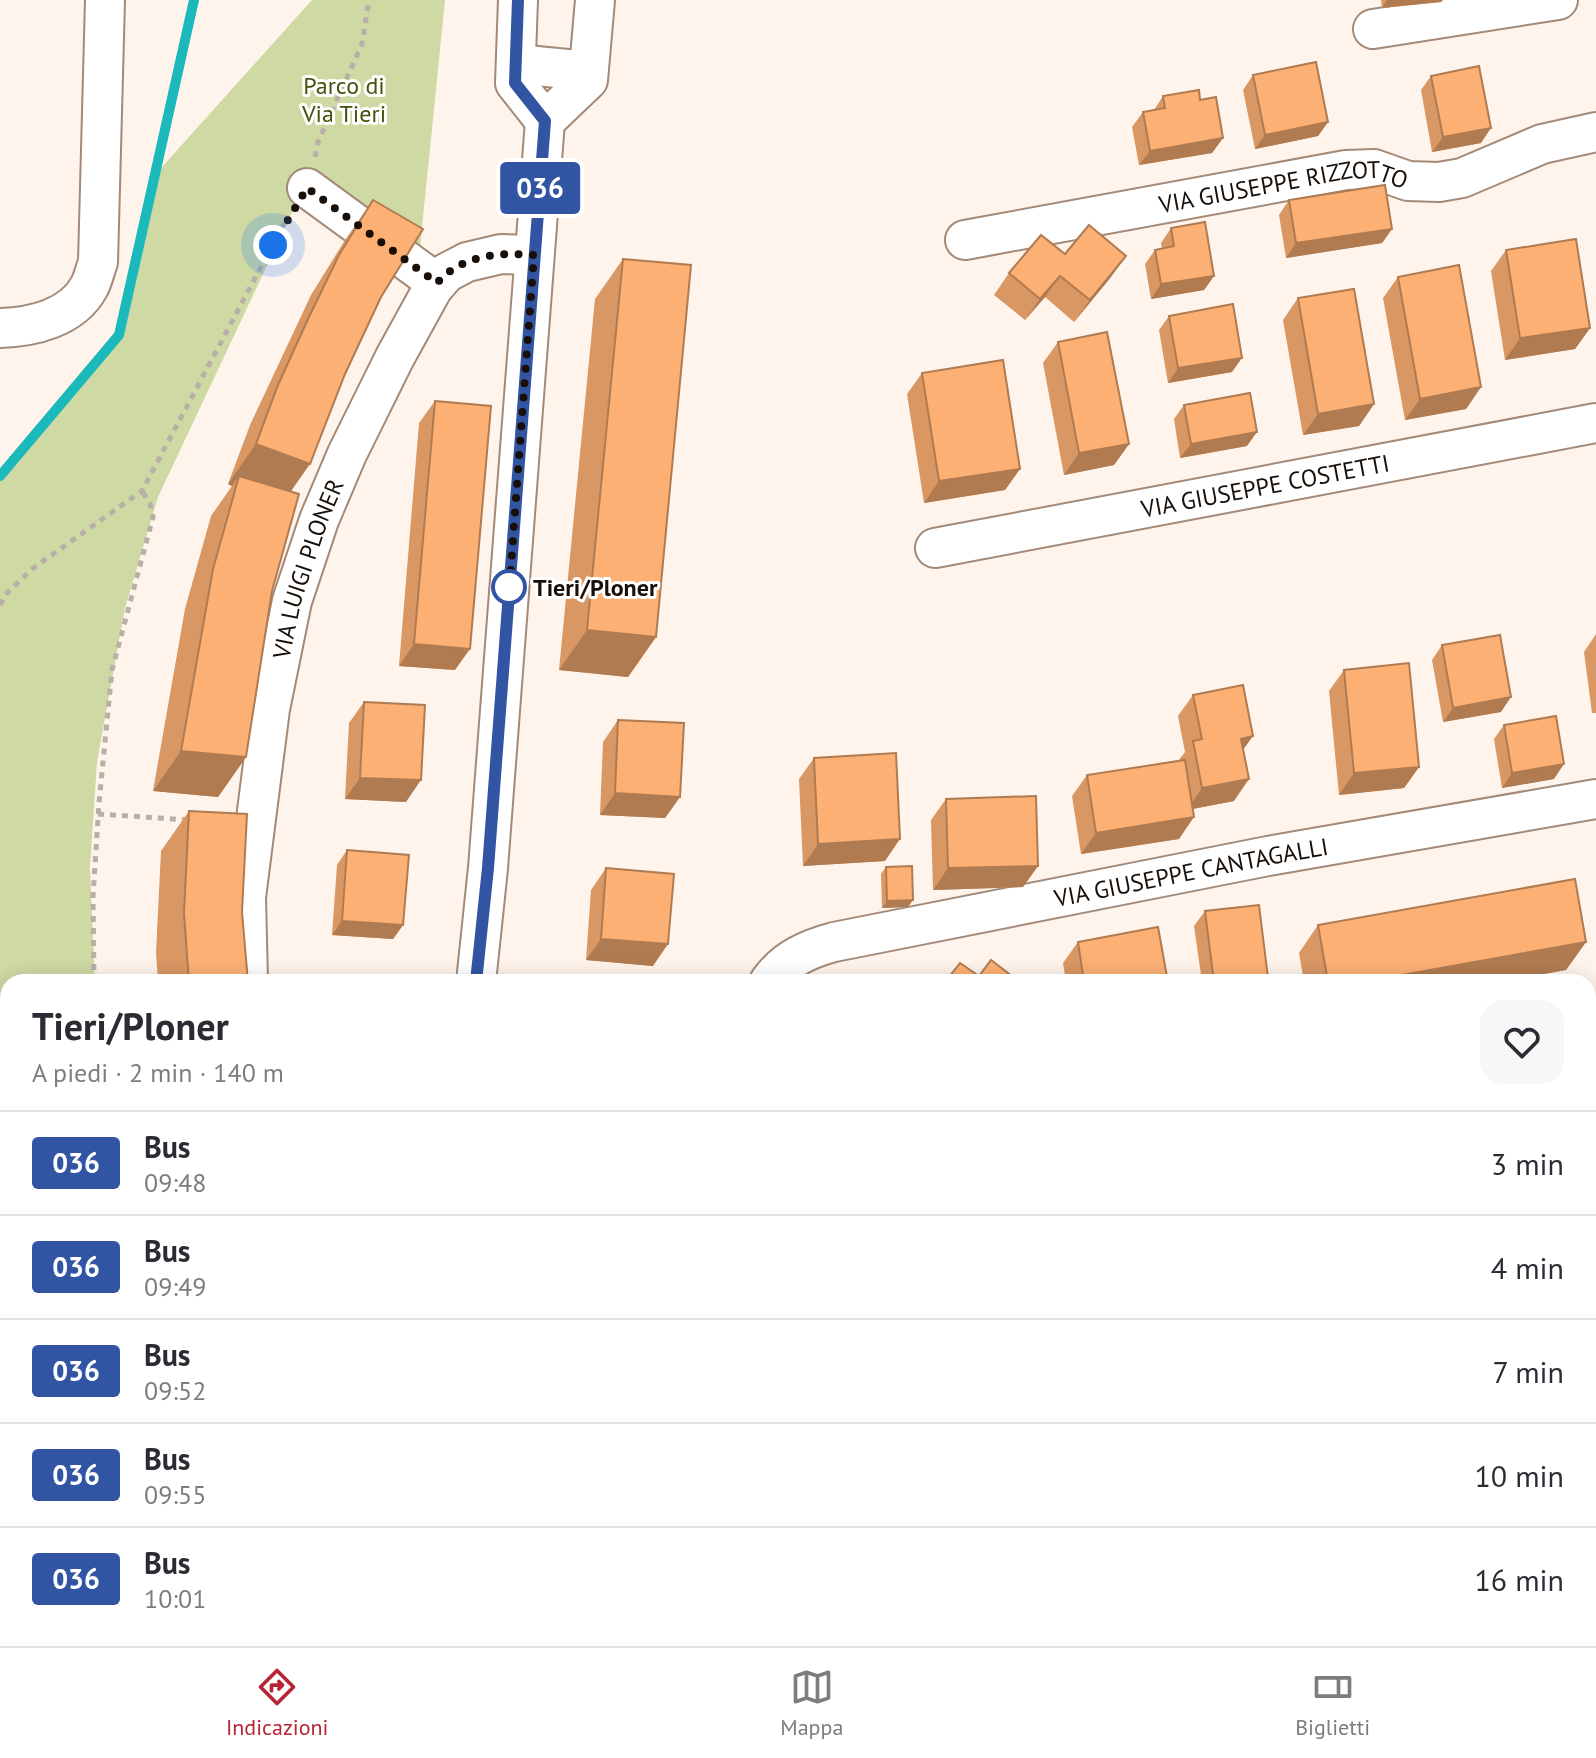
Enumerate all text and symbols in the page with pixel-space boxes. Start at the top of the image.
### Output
park label: Parco di Via Tieri [301,70,386,129]
street label: VIA GIUSEPPE RIZZOTTO [1155,153,1412,220]
line badge: 036 [494,162,586,214]
text: 036 [516,169,564,206]
your location [253,225,293,265]
street label: VIA GIUSEPPE COSTETTI [1138,447,1392,524]
street label: VIA LUIGI PLONER [265,474,350,662]
marker: Tieri/Ploner [492,570,526,604]
place label: Tieri/Ploner [533,572,658,603]
street label: VIA GIUSEPPE CANTAGALLI [1051,830,1330,914]
button: heart [1480,1000,1564,1084]
text: Tieri/Ploner [32,1001,229,1050]
text: A piedi · 2 min · 140 m [32,1056,284,1089]
text: Bus [144,1127,191,1166]
text: 036 [52,1144,100,1181]
text: 3 min [1491,1144,1564,1183]
text: 09:48 [144,1166,206,1199]
text: Bus [144,1231,191,1270]
text: 036 [52,1248,100,1285]
text: 4 min [1491,1248,1564,1287]
text: 09:49 [144,1270,206,1303]
text: Bus [144,1335,191,1374]
text: 036 [52,1352,100,1389]
text: 7 min [1492,1352,1564,1391]
text: 09:52 [144,1374,206,1407]
text: Bus [144,1439,191,1478]
text: 036 [52,1456,100,1493]
text: 10 min [1474,1456,1564,1495]
text: 09:55 [144,1478,206,1511]
text: Bus [144,1543,191,1582]
text: 036 [52,1560,100,1597]
text: 16 min [1474,1560,1564,1599]
text: 10:01 [144,1582,206,1615]
tab: Indicazioni [226,1665,328,1741]
tab: Mappa [780,1665,843,1741]
tab: Biglietti [1295,1665,1370,1741]

